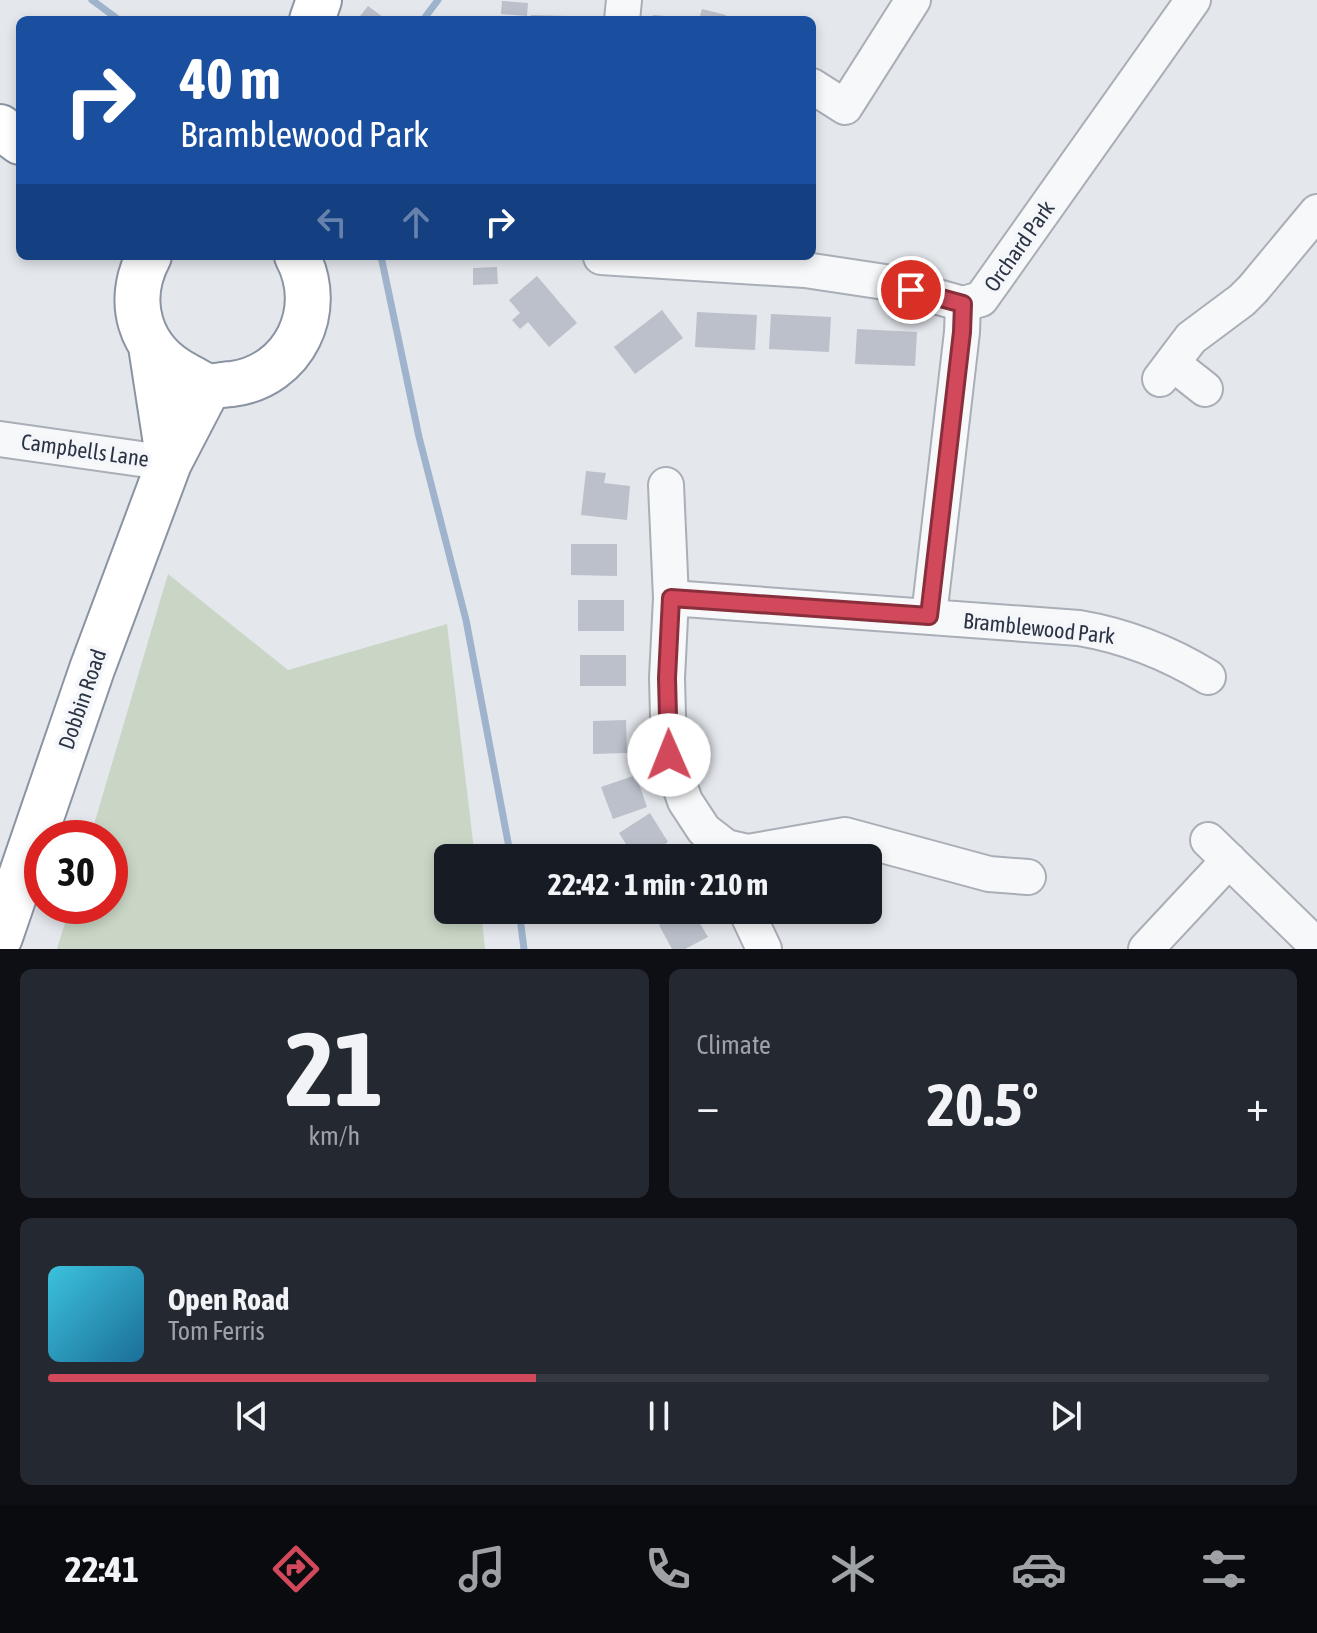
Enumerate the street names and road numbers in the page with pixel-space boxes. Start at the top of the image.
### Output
street label: Orchard Park [978,195,1060,296]
street label: Campbells Lane [19,428,151,472]
street label: Bramblewood Park [962,607,1116,649]
street label: Dobbin Road [53,645,111,753]

